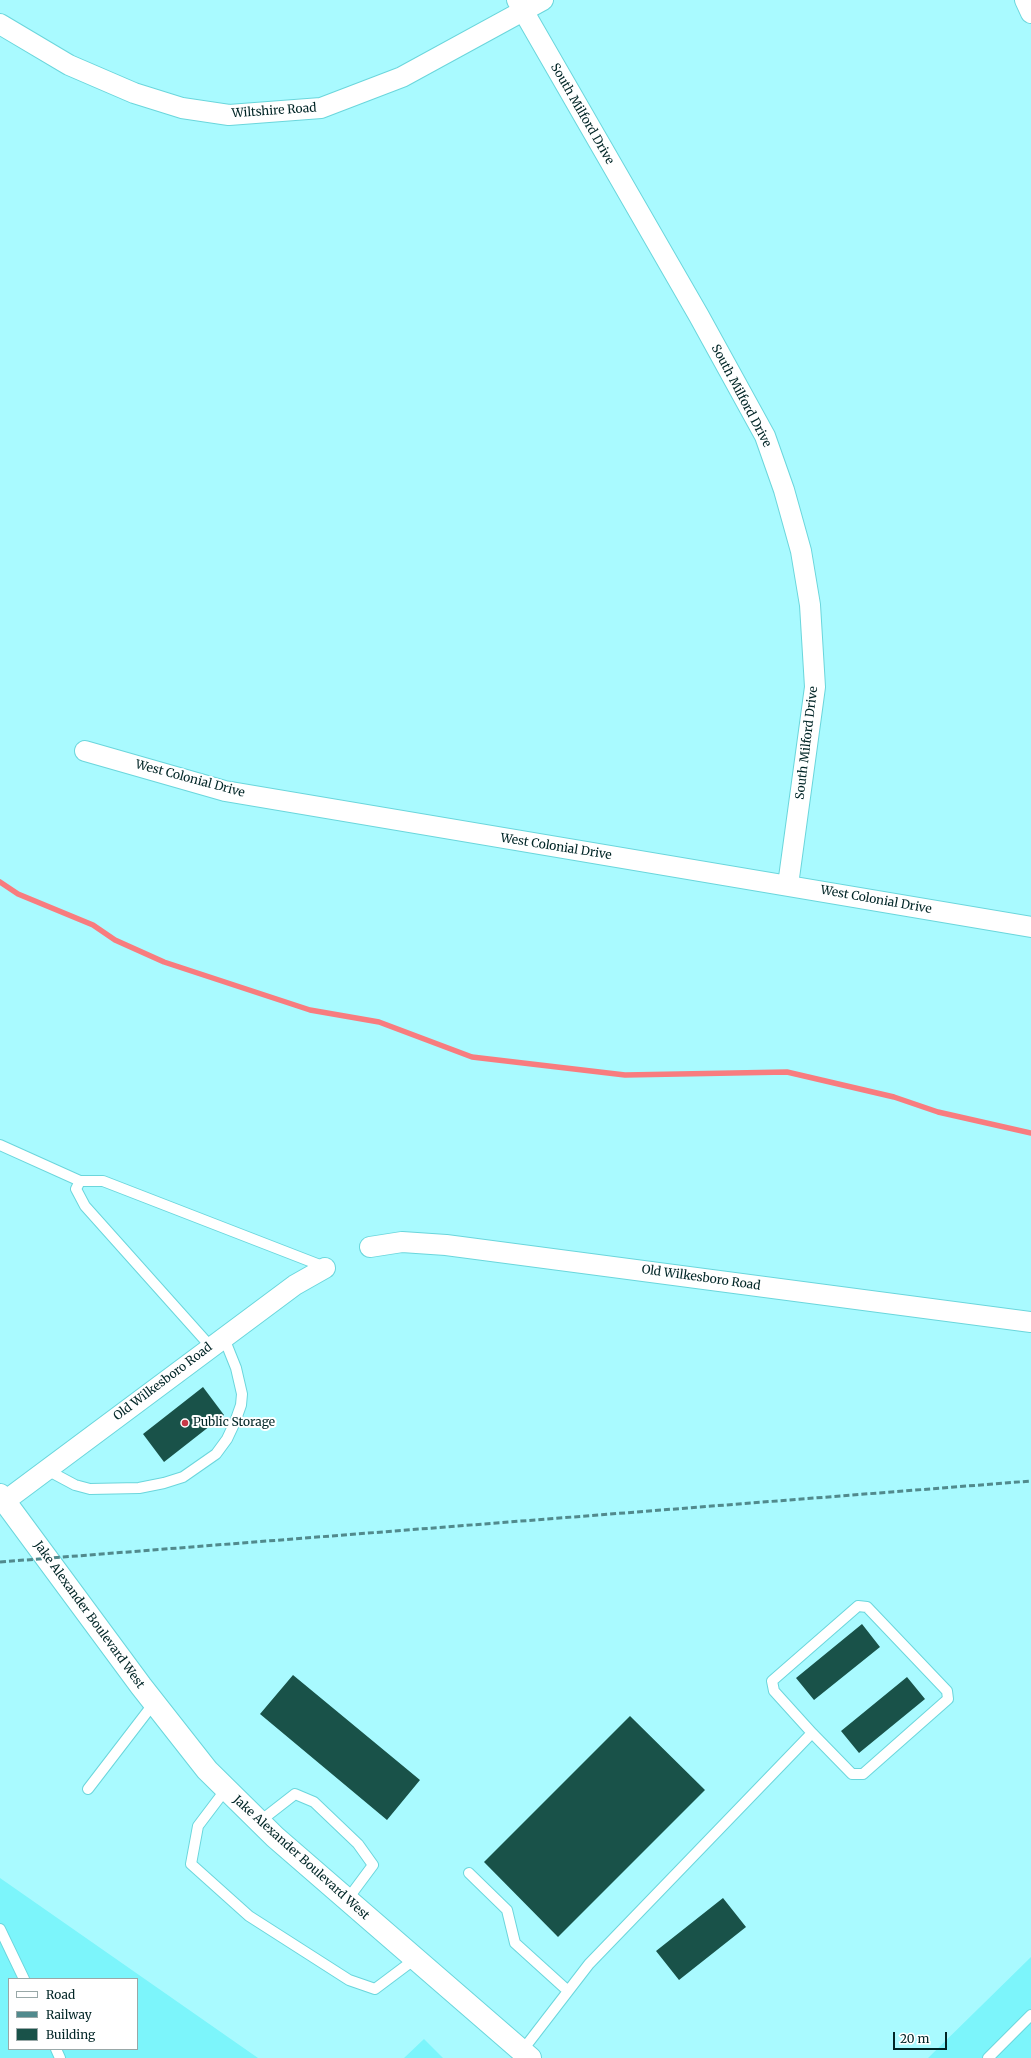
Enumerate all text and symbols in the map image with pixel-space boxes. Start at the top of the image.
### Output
street label: South Milford Drive [547,61,617,167]
street label: Wiltshire Road [231,101,317,121]
street label: South Milford Drive [708,342,774,450]
street label: South Milford Drive [793,686,821,800]
street label: West Colonial Drive [134,757,246,801]
street label: West Colonial Drive [499,831,613,863]
street label: West Colonial Drive [819,883,933,917]
street label: Old Wilkesboro Road [641,1263,761,1293]
street label: Old Wilkesboro Road [111,1340,215,1424]
place label: Public Storage [193,1416,275,1430]
marker: Public Storage [180,1418,190,1428]
street label: Jake Alexander Boulevard West [31,1539,147,1691]
street label: Jake Alexander Boulevard West [230,1793,372,1923]
legend [8,1978,138,2050]
text: Road [46,1987,75,2002]
text: Railway [46,2007,92,2022]
scale bar [895,2024,949,2050]
text: Building [46,2027,95,2042]
text: 20 m [900,2031,929,2046]

